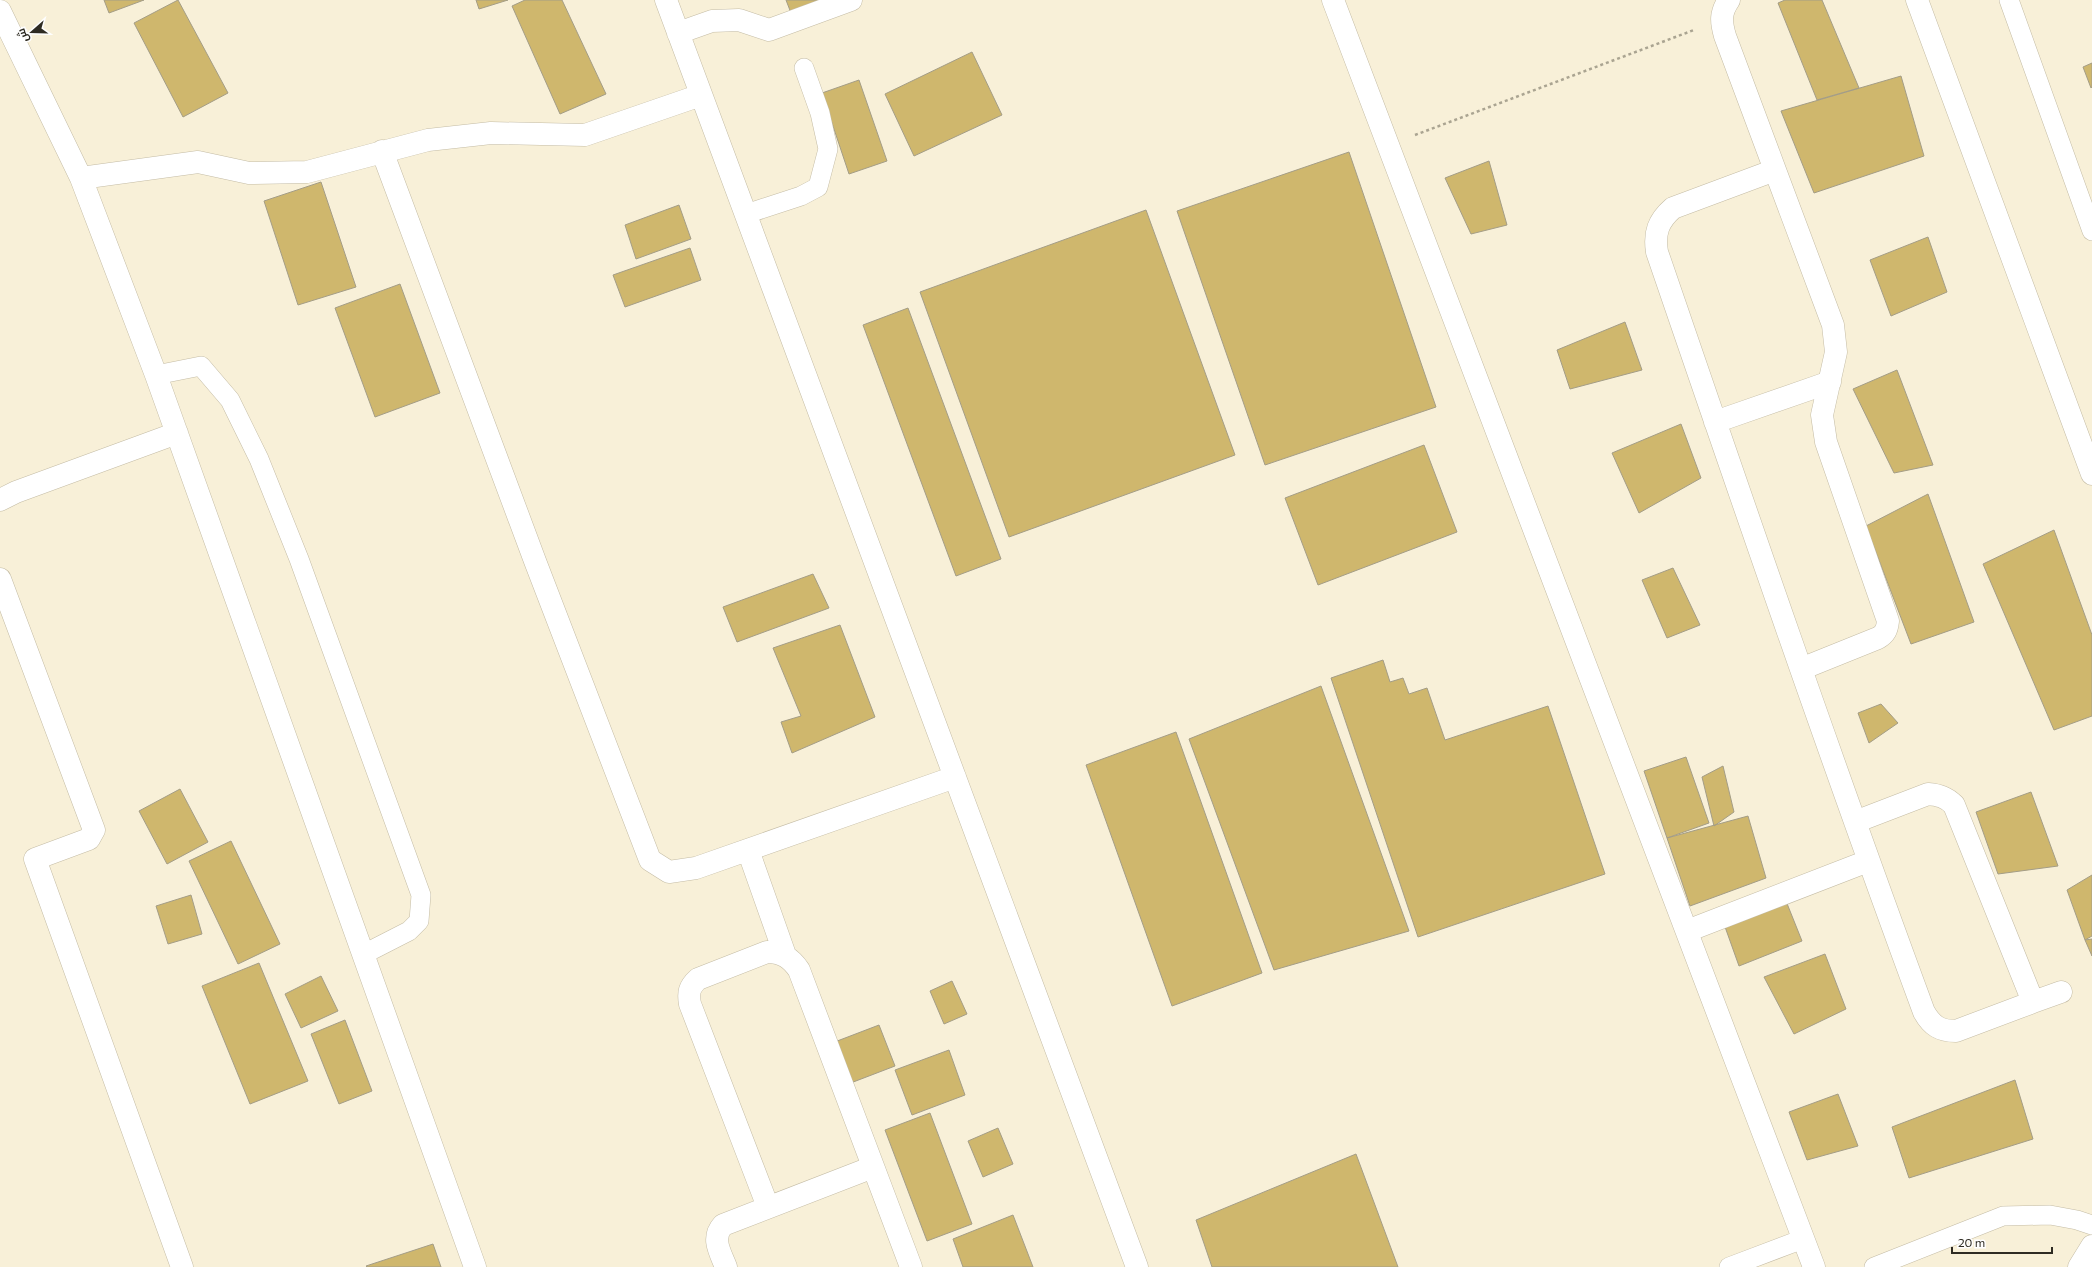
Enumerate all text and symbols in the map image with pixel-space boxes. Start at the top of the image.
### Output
north arrow [12,12,52,52]
text: ش [14,26,32,44]
scale bar [1952,1229,2052,1255]
text: 20 m [1958,1235,1985,1249]

